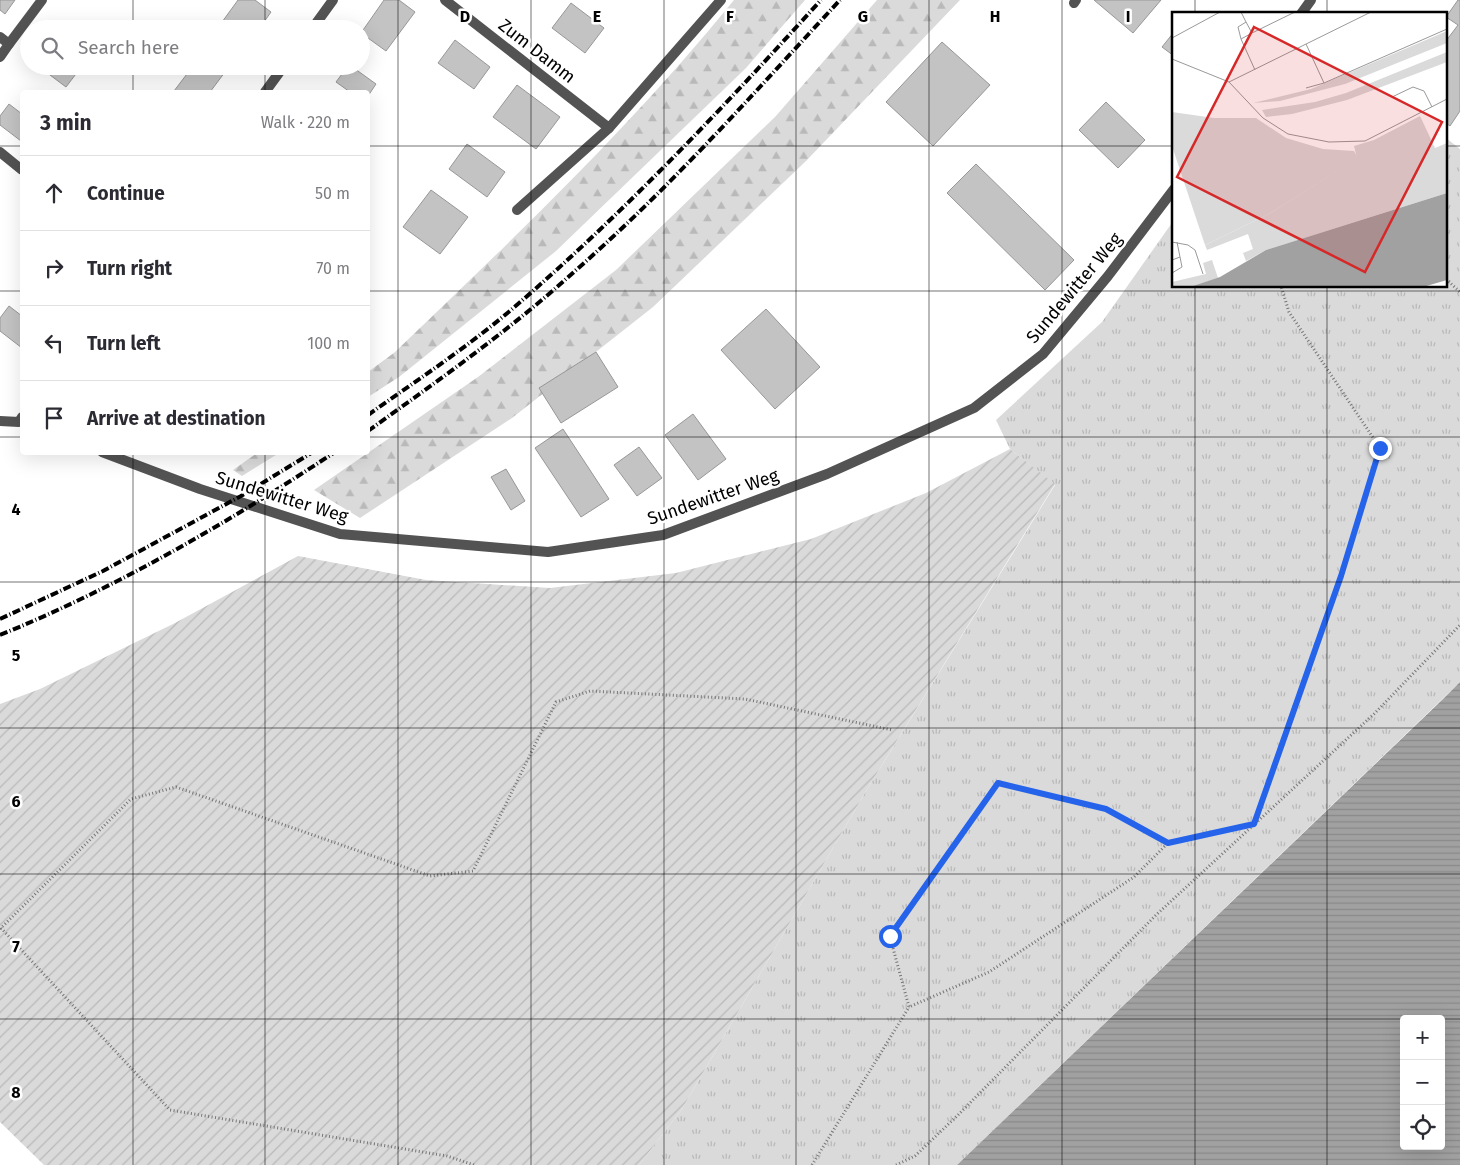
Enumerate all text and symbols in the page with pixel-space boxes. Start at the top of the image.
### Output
text: D [460,7,470,26]
text: E [593,7,601,26]
text: F [726,7,734,26]
text: G [858,7,868,26]
text: H [990,7,1000,26]
text: I [1126,7,1130,26]
inset map [1172,12,1448,288]
street label: Zum Damm [494,14,580,88]
search box [20,20,370,75]
icon: search [38,34,66,62]
text: Search here [78,36,179,59]
text: 3 min [40,110,92,136]
text: Walk · 220 m [261,113,350,132]
icon: ahead [40,179,68,207]
text: Continue [87,182,165,205]
text: 50 m [315,184,350,203]
street label: Sundewitter Weg [1021,228,1127,348]
icon: right [40,254,68,282]
text: Turn right [87,257,172,280]
text: 70 m [316,259,350,278]
icon: left [40,329,68,357]
text: Turn left [87,332,161,355]
text: 100 m [307,334,350,353]
icon: arrive [40,404,68,432]
text: Arrive at destination [87,407,266,430]
route end [1369,437,1392,460]
street label: Sundewitter Weg [644,464,782,530]
street label: Sundewitter Weg [213,466,352,528]
text: 4 [11,500,21,519]
text: 5 [12,646,21,665]
text: 6 [11,792,21,811]
route start [879,925,902,948]
text: 7 [12,937,20,956]
map controls [1400,1015,1445,1150]
button: + [1400,1015,1445,1060]
button: − [1400,1060,1445,1105]
text: 8 [11,1083,21,1102]
button: locate [1400,1105,1445,1150]

